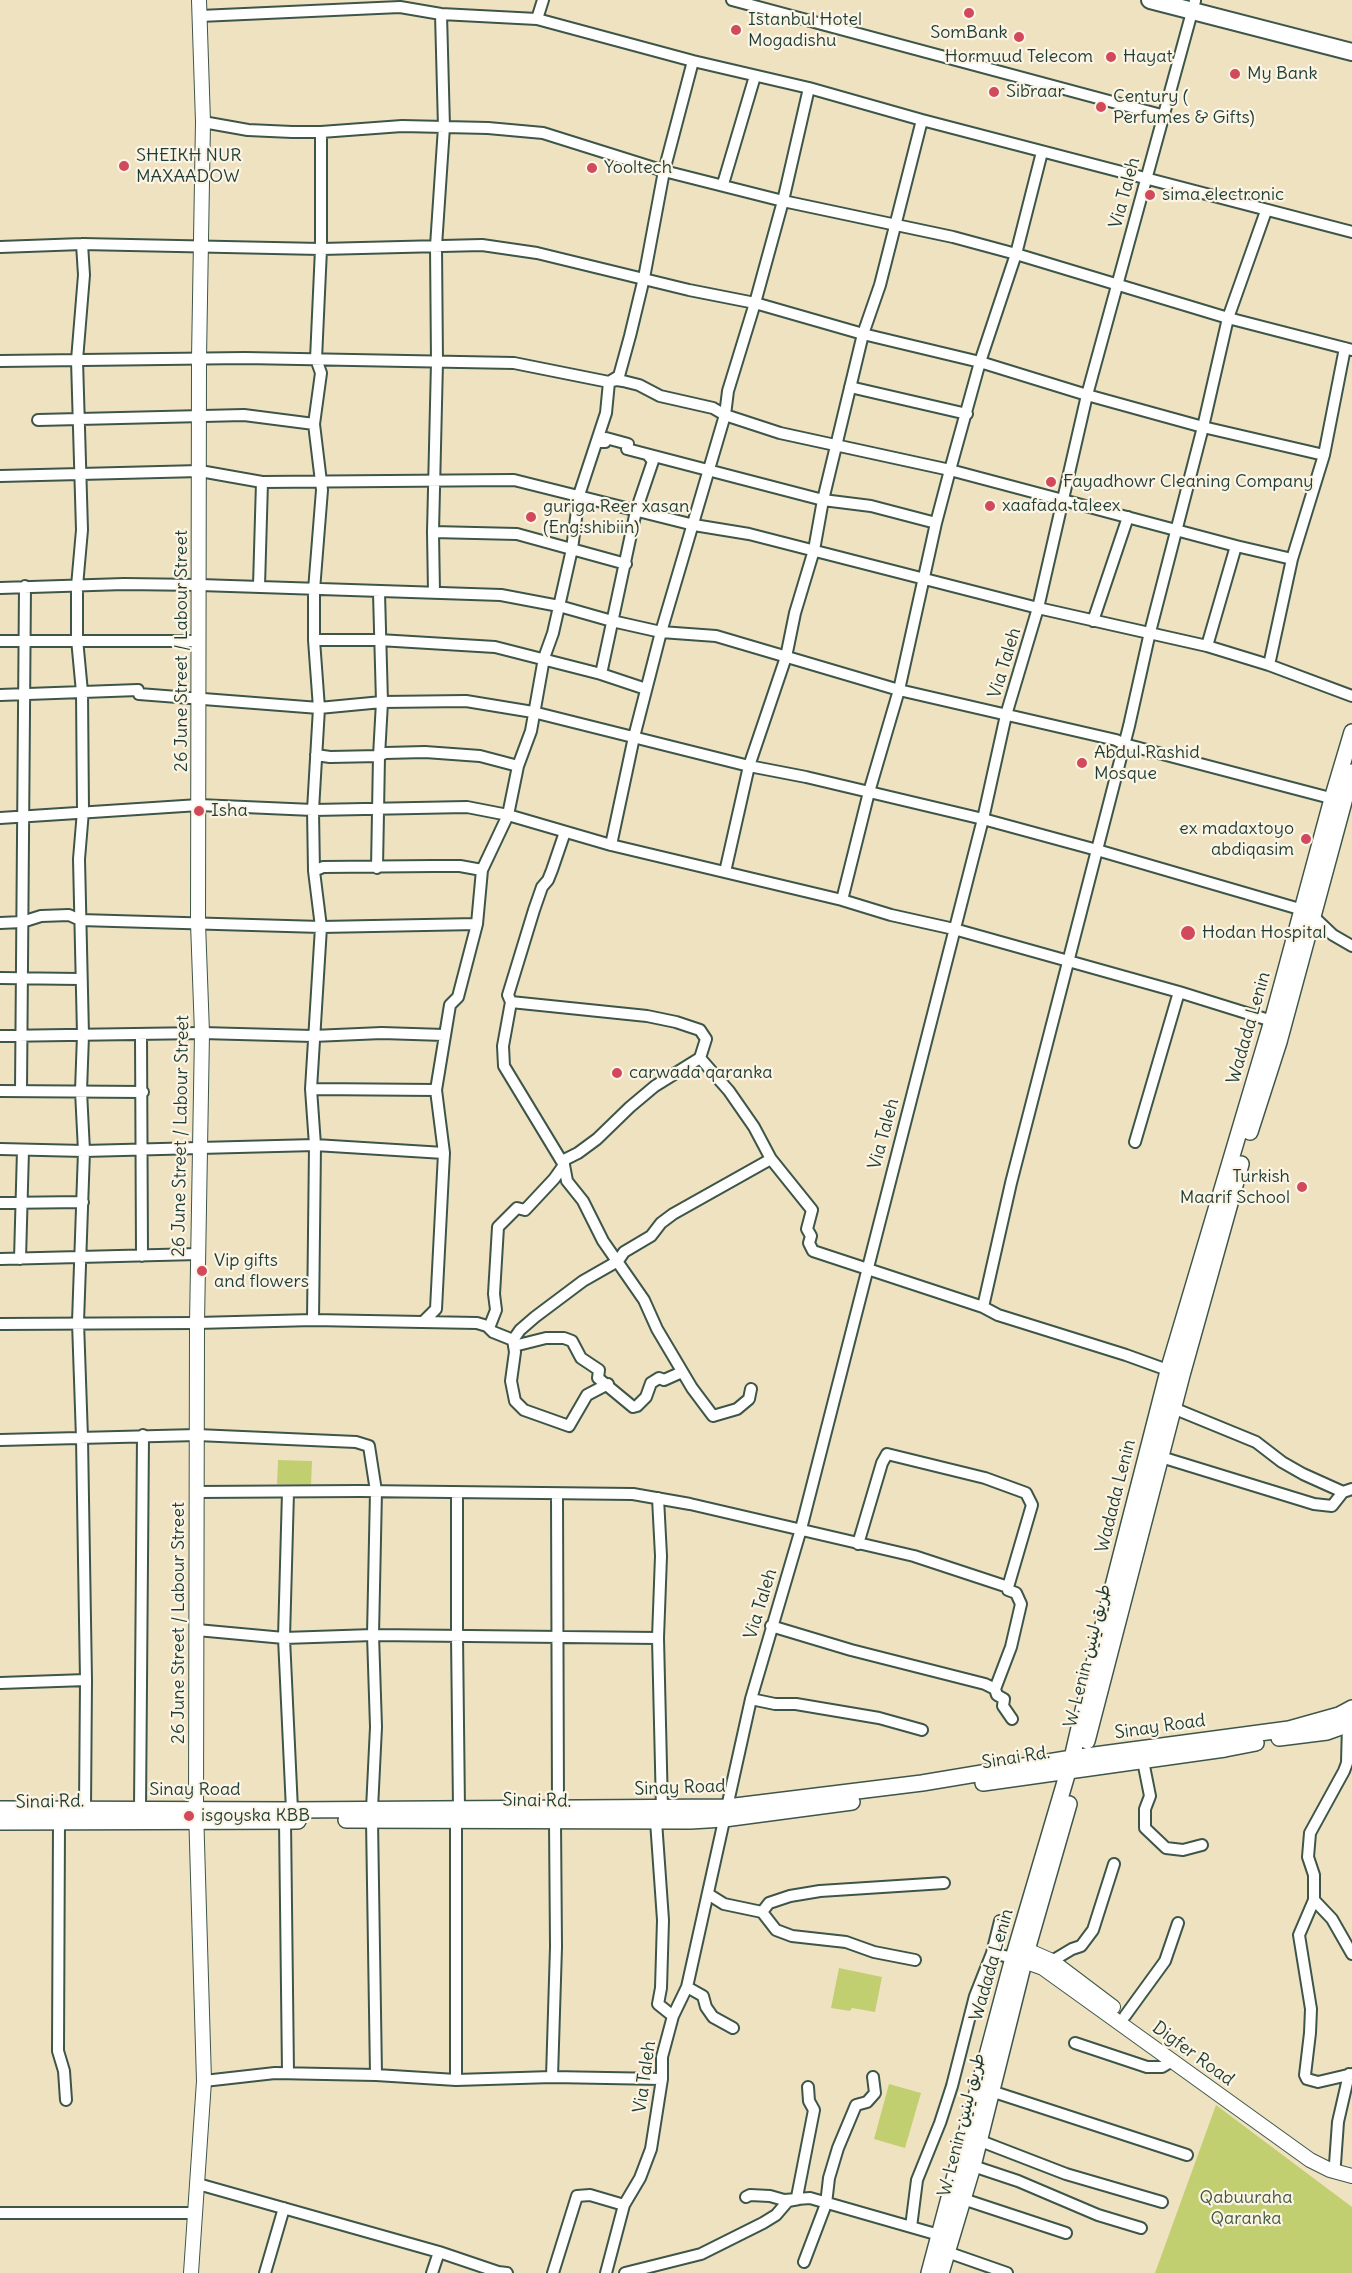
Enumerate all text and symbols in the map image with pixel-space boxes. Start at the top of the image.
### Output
marker: SomBank [962,6,976,20]
place label: Istanbul Hotel Mogadishu [748,9,862,52]
place label: SomBank [930,22,1008,44]
marker: Istanbul Hotel Mogadishu [729,23,743,37]
marker: Hormuud Telecom [1012,30,1026,44]
place label: Hormuud Telecom [945,46,1093,68]
place label: Hayat [1123,46,1173,68]
marker: Hayat [1104,50,1118,64]
place label: My Bank [1247,63,1318,85]
marker: My Bank [1228,67,1242,81]
place label: Sibraar [1006,81,1065,103]
marker: Sibraar [987,85,1001,99]
place label: Century ( Perfumes & Gifts) [1113,86,1255,128]
marker: Century ( Perfumes & Gifts) [1094,100,1108,114]
place label: SHEIKH NUR MAXAADOW [136,145,242,188]
street label: Via Taleh [1105,155,1145,231]
place label: Yooltech [604,157,672,179]
marker: SHEIKH NUR MAXAADOW [117,159,131,173]
marker: Yooltech [585,161,599,175]
place label: sima electronic [1162,184,1284,206]
marker: sima electronic [1143,188,1157,202]
place label: Fayadhowr Cleaning Company [1063,471,1314,493]
marker: Fayadhowr Cleaning Company [1044,475,1058,489]
place label: xaafada taleex [1002,495,1121,517]
place label: guriga Reer xasan (Eng:shibiin) [543,496,689,538]
marker: xaafada taleex [983,499,997,513]
marker: guriga Reer xasan (Eng:shibiin) [524,510,538,524]
street label: 26 June Street / Labour Street [171,530,193,772]
street label: Via Taleh [984,625,1026,701]
place label: Abdul Rashid Mosque [1094,742,1200,784]
marker: Abdul Rashid Mosque [1075,756,1089,770]
place label: Isha [211,800,248,822]
marker: Isha [192,804,206,818]
place label: ex madaxtoyo abdiqasim [1179,818,1294,860]
marker: ex madaxtoyo abdiqasim [1299,832,1313,846]
place label: Hodan Hospital [1202,922,1327,944]
marker: Hodan Hospital [1179,924,1197,942]
street label: Wadada Lenin [1223,969,1275,1087]
street label: 26 June Street / Labour Street [168,1015,194,1257]
place label: carwada qaranka [629,1062,773,1084]
marker: carwada qaranka [610,1066,624,1080]
street label: Via Taleh [864,1096,904,1172]
place label: Turkish Maarif School [1180,1166,1290,1208]
marker: Turkish Maarif School [1295,1180,1309,1194]
place label: Vip gifts and flowers [214,1250,309,1292]
marker: Vip gifts and flowers [195,1264,209,1278]
street label: Wadada Lenin [1092,1437,1140,1555]
street label: 26 June Street / Labour Street [168,1502,190,1744]
street label: Via Taleh [740,1566,782,1642]
street label: W. Lenin طريق لينين [1060,1582,1116,1730]
street label: Sinay Road [1113,1710,1207,1744]
street label: Sinai Rd. [980,1742,1052,1774]
street label: Sinay Road [634,1776,726,1800]
street label: Sinay Road [149,1779,241,1801]
street label: Sinai Rd. [502,1790,572,1812]
street label: Sinai Rd. [15,1791,85,1813]
place label: isgoyska KBB [201,1805,310,1827]
marker: isgoyska KBB [182,1809,196,1823]
street label: Wadada Lenin [966,1906,1018,2024]
street label: Digfer Road [1148,2017,1238,2091]
street label: Via Taleh [629,2040,661,2114]
street label: W. Lenin طريق لينين [934,2051,990,2199]
park label: Qabuuraha Qaranka [1200,2187,1292,2230]

